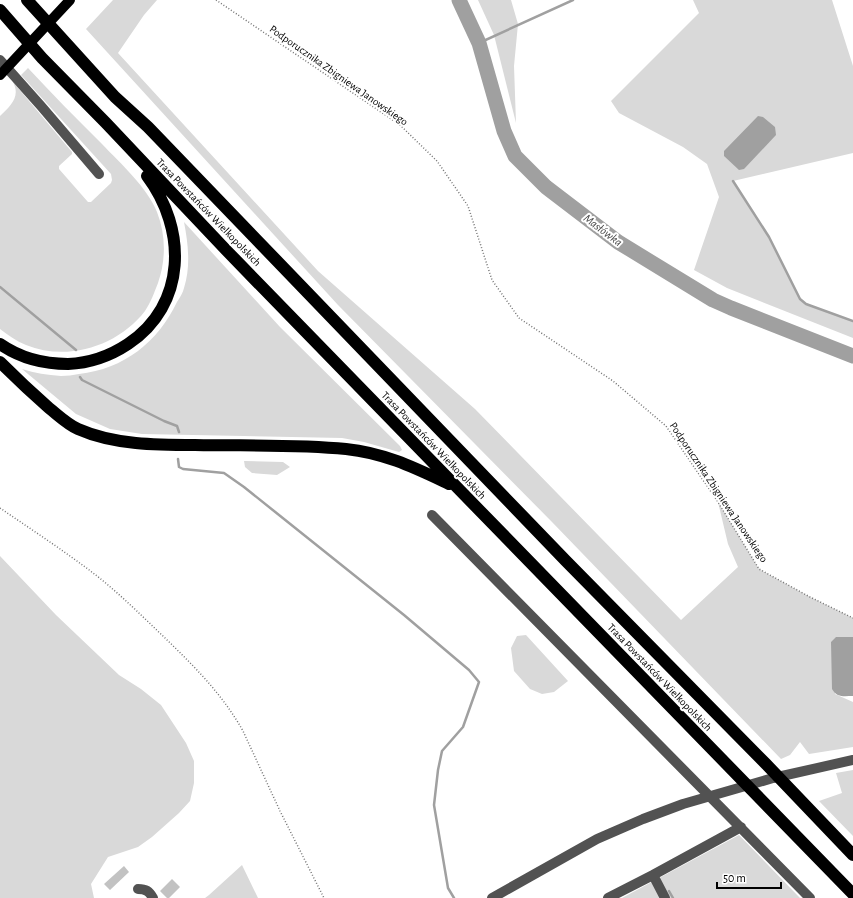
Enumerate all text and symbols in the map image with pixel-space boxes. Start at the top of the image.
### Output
street label: Podporucznika Zbigniewa Janowskiego [267,23,410,128]
street label: Trasa Powstańców Wielkopolskich [154,156,263,268]
water label: Masłówka [582,212,624,248]
street label: Trasa Powstańców Wielkopolskich [379,389,488,501]
street label: Podporucznika Zbigniewa Janowskiego [668,420,770,564]
street label: Trasa Powstańców Wielkopolskich [605,621,714,733]
scale bar [717,864,781,890]
text: 50 m [723,872,746,884]

